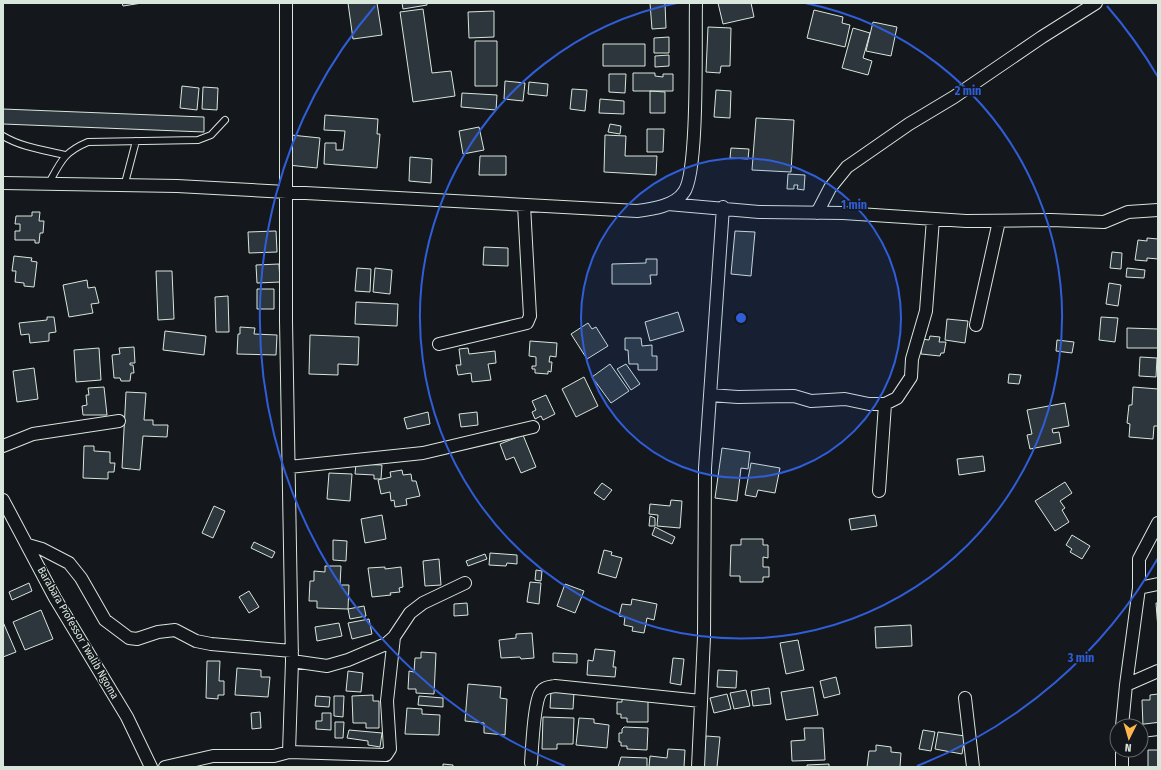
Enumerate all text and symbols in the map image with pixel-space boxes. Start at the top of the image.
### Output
text: 2 min [954,84,981,98]
text: 1 min [841,198,867,212]
centre of rings [734,311,748,325]
street label: Barabara Professor Twalib Ngoma [35,565,121,701]
text: 3 min [1067,651,1094,665]
north arrow [1109,718,1149,758]
text: N [1124,741,1132,754]

